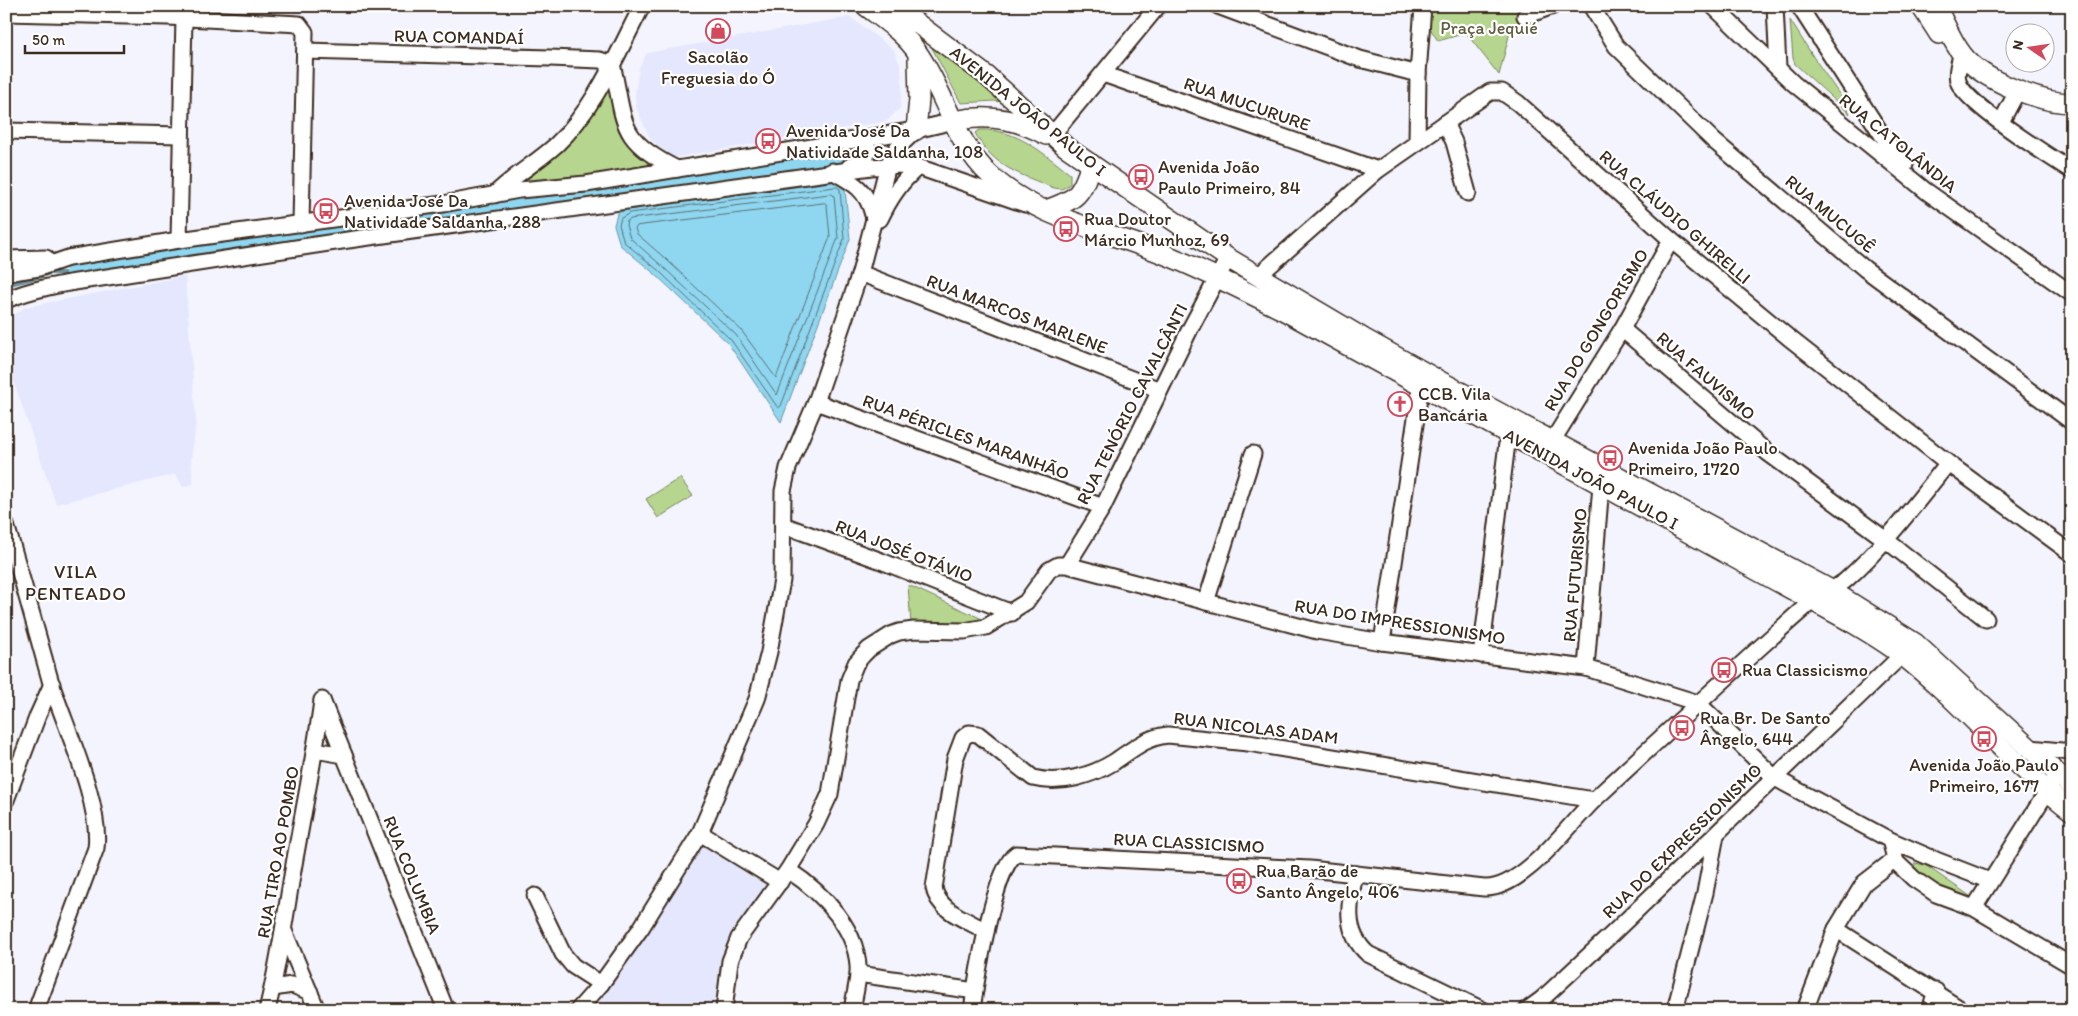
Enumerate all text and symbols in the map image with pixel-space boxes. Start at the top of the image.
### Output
park label: Praça Jequié [1440,17,1538,39]
shop icon: Sacolão Freguesia do Ó [705,18,731,44]
scale bar [25,22,124,54]
north arrow [2006,22,2056,72]
street label: RUA COMANDAÍ [394,25,524,49]
text: 50 m [32,31,65,49]
text: N [2008,39,2027,52]
street label: AVENIDA JOÃO PAULO I [945,41,1111,181]
place label: Sacolão Freguesia do Ó [661,46,775,89]
street label: RUA MUCURURE [1181,72,1313,136]
street label: RUA CATOLÂNDIA [1835,89,1962,198]
place label: Avenida José Da Natividade Saldanha, 108 [786,120,983,163]
bus stop icon: Avenida José Da Natividade Saldanha, 108 [755,128,781,154]
street label: RUA CLÁUDIO GHIRELLI [1595,145,1755,289]
place label: Avenida João Paulo Primeiro, 84 [1158,156,1301,199]
bus stop icon: Avenida João Paulo Primeiro, 84 [1128,164,1154,190]
street label: RUA MUCUGÊ [1781,170,1880,258]
place label: Avenida José Da Natividade Saldanha, 288 [344,190,541,233]
bus stop icon: Avenida José Da Natividade Saldanha, 288 [313,198,339,224]
place label: Rua Doutor Márcio Munhoz, 69 [1084,208,1229,251]
bus stop icon: Rua Doutor Márcio Munhoz, 69 [1053,216,1079,242]
street label: RUA DO GONGORISMO [1539,245,1653,415]
street label: RUA MARCOS MARLENE [923,269,1111,359]
street label: RUA TENÓRIO CAVALCÂNTI [1072,300,1192,508]
street label: RUA FAUVISMO [1652,327,1760,425]
place label: CCB. Vila Bancária [1418,383,1491,426]
street label: RUA PÉRICLES MARANHÃO [860,389,1072,485]
church icon: CCB. Vila Bancária [1387,391,1413,417]
street label: AVENIDA JOÃO PAULO I [1500,424,1682,534]
place label: Avenida João Paulo Primeiro, 1720 [1628,437,1778,480]
bus stop icon: Avenida João Paulo Primeiro, 1720 [1597,445,1623,471]
street label: RUA FUTURISMO [1558,507,1592,643]
street label: RUA JOSÉ OTÁVIO [832,515,976,587]
district label: VILA PENTEADO [25,560,127,605]
street label: RUA DO IMPRESSIONISMO [1293,594,1507,650]
bus stop icon: Rua Classicismo [1711,657,1737,683]
place label: Rua Classicismo [1742,659,1868,681]
street label: RUA NICOLAS ADAM [1172,707,1340,749]
place label: Rua Br. De Santo Ângelo, 644 [1700,707,1830,750]
bus stop icon: Rua Br. De Santo Ângelo, 644 [1669,715,1695,741]
bus stop icon: Avenida João Paulo Primeiro, 1677 [1971,726,1997,752]
place label: Avenida João Paulo Primeiro, 1677 [1909,754,2059,797]
street label: RUA DO EXPRESSIONISMO [1597,759,1767,923]
street label: RUA TIRO AO POMBO [252,764,304,940]
street label: RUA COLUMBIA [378,813,446,938]
street label: RUA CLASSICISMO [1113,828,1265,858]
place label: Rua Barão de Santo Ângelo, 406 [1256,860,1399,903]
bus stop icon: Rua Barão de Santo Ângelo, 406 [1226,868,1252,894]

